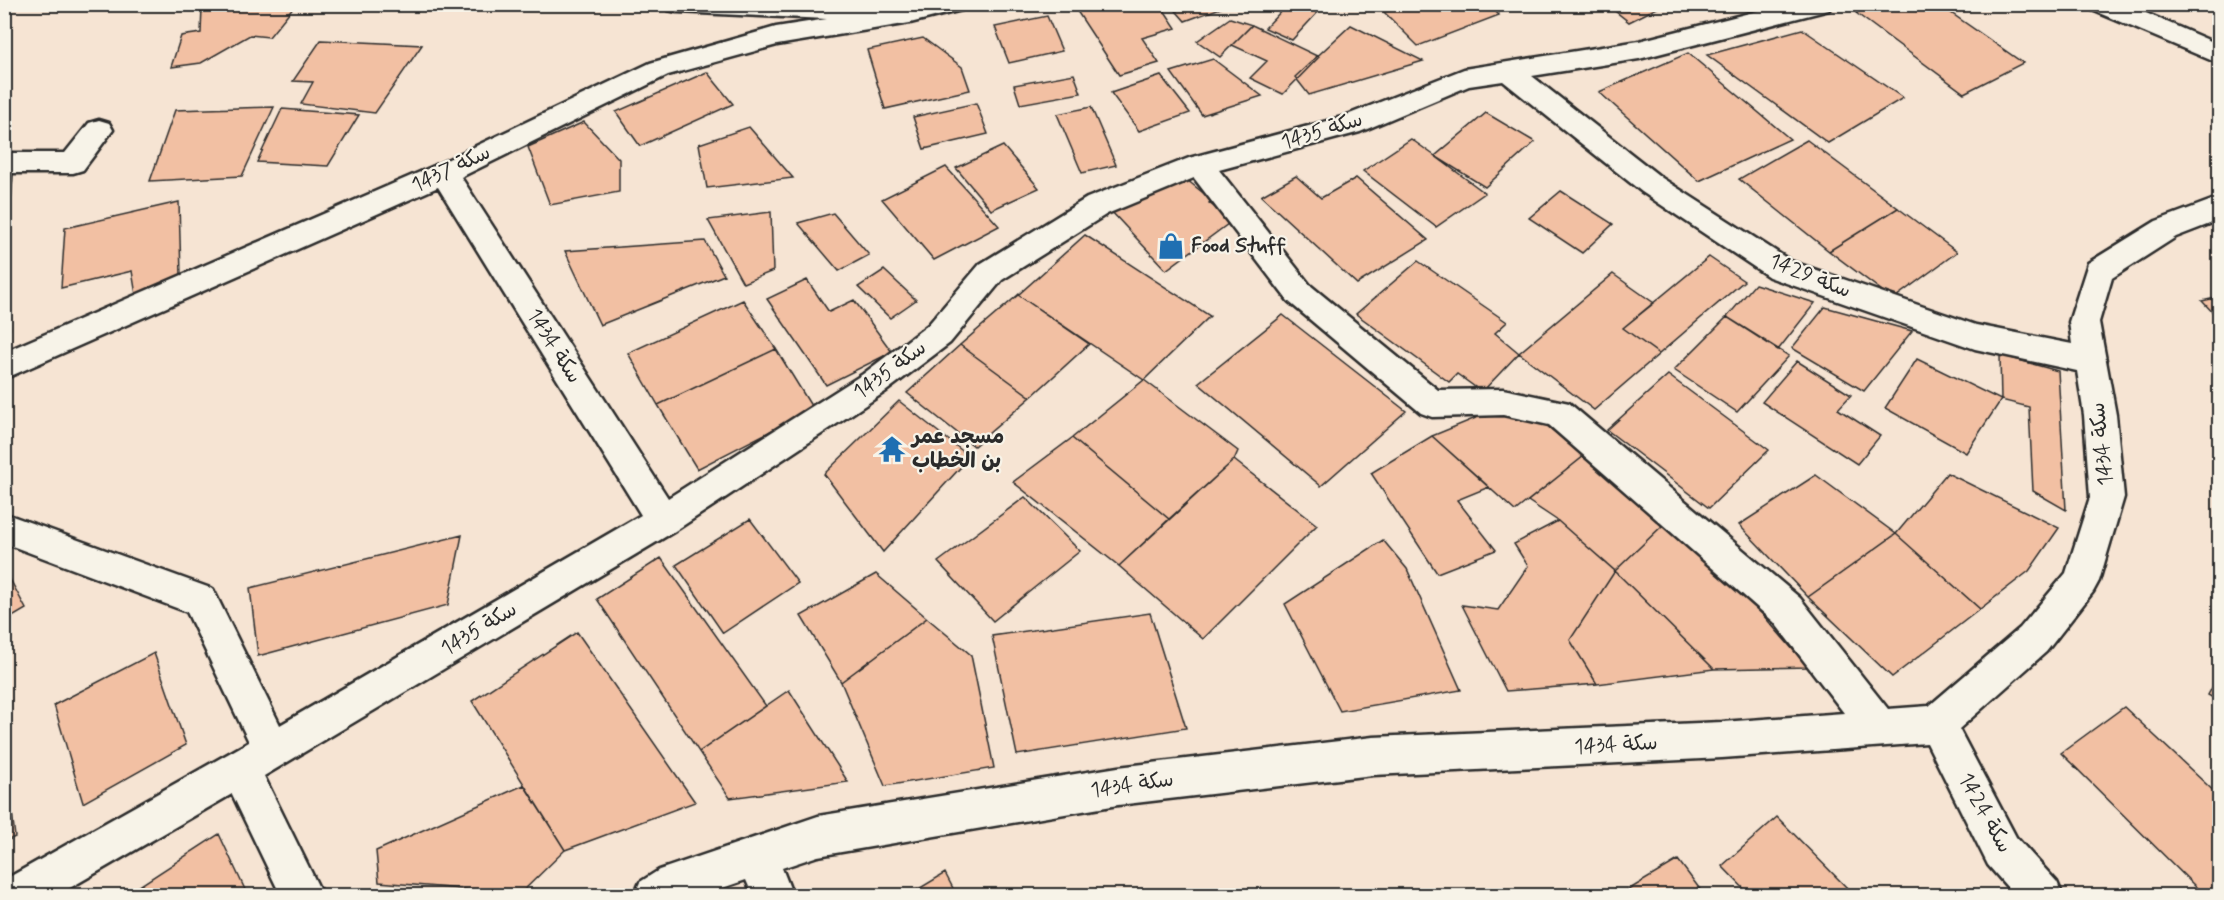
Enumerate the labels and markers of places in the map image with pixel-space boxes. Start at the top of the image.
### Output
shop icon: Food Stuff [1156,231,1186,261]
place label: Food Stuff [1191,232,1286,260]
place label: مسجد عمر بن الخطاب [910,423,1004,475]
temple icon: مسجد عمر بن الخطاب [877,434,907,464]

